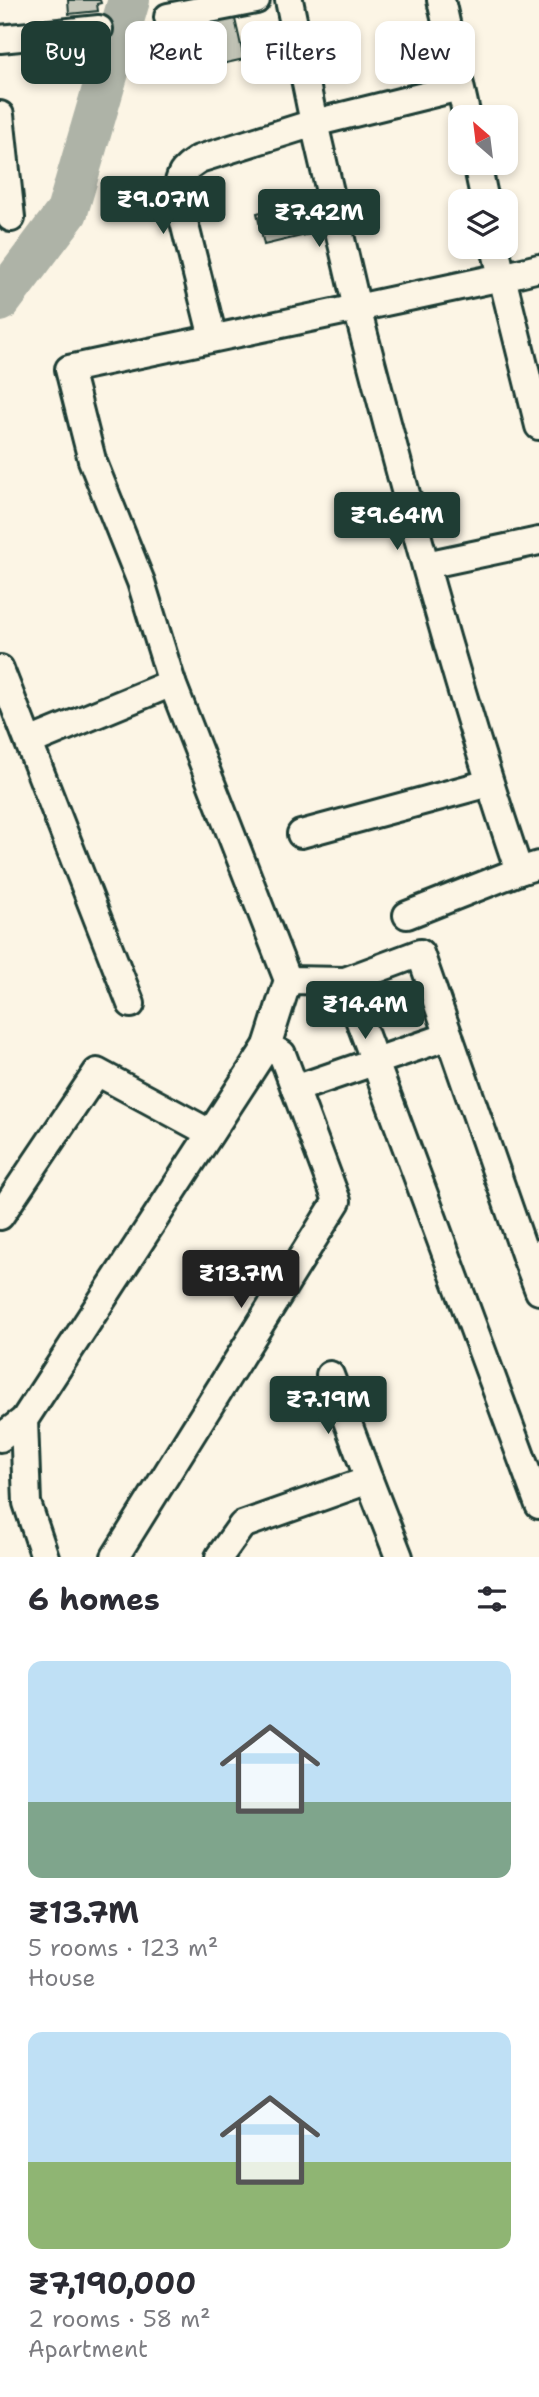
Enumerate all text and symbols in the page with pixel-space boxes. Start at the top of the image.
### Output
chip: Buy [21,21,111,84]
chip: Rent [125,21,227,84]
chip: Filters [241,21,361,84]
chip: New [375,21,475,84]
north arrow [448,105,518,175]
map controls [448,105,518,259]
pin: ₹9.07M [106,176,220,236]
text: ₹9.07M [116,184,210,214]
button: layers [448,189,518,259]
pin: ₹7.42M [262,190,376,249]
text: ₹7.42M [274,197,364,227]
pin: ₹9.64M [340,492,454,552]
text: ₹9.64M [350,500,444,530]
pin: ₹14.4M [308,982,422,1041]
text: ₹14.4M [322,989,408,1019]
pin: ₹13.7M [184,1250,298,1310]
text: ₹13.7M [198,1258,284,1288]
pin: ₹7.19M [271,1376,385,1436]
text: ₹7.19M [286,1384,370,1414]
text: 6 homes [28,1579,160,1620]
icon: filters [473,1580,511,1618]
icon: home [207,1706,333,1832]
text: ₹13.7M [28,1892,139,1933]
text: 5 rooms · 123 m² [28,1933,218,1963]
text: House [28,1963,96,1993]
icon: home [207,2077,333,2203]
text: ₹7,190,000 [28,2263,196,2304]
text: 2 rooms · 58 m² [28,2304,211,2334]
text: Apartment [28,2334,148,2364]

